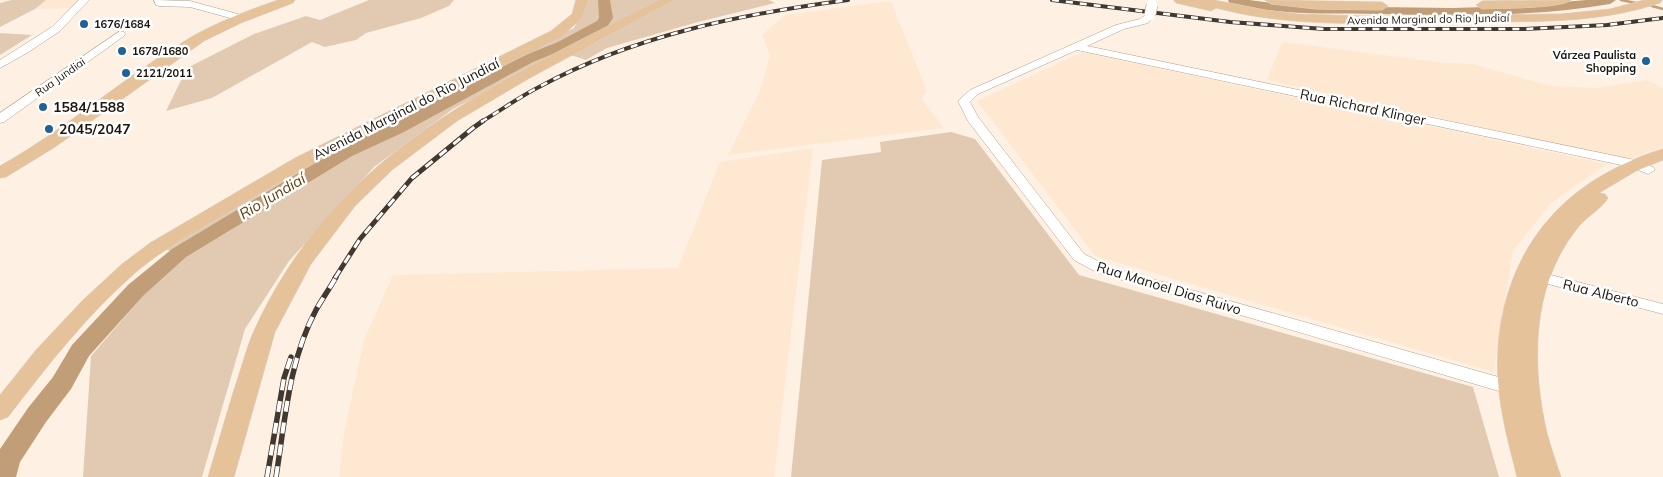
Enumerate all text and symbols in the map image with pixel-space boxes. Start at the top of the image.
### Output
street label: Avenida Marginal do Rio Jundiaí [1347,11,1511,27]
place label: 1676/1684 [94,17,151,31]
marker: 1676/1684 [78,18,90,30]
place label: 1678/1680 [132,44,189,58]
marker: 1678/1680 [116,45,128,57]
place label: Várzea Paulista Shopping [1552,48,1636,75]
street label: Avenida Marginal do Rio Jundiaí [310,54,503,164]
street label: Rua Jundiai [32,55,88,99]
marker: Várzea Paulista Shopping [1640,55,1652,67]
place label: 2121/2011 [136,66,193,80]
marker: 2121/2011 [120,67,132,79]
street label: Rua Richard Klinger [1298,85,1429,129]
place label: 1584/1588 [53,98,125,116]
marker: 1584/1588 [37,101,49,113]
place label: 2045/2047 [59,120,131,138]
marker: 2045/2047 [43,123,55,135]
water label: Rio Jundiaí [235,168,311,223]
street label: Rua Manoel Dias Ruivo [1095,257,1243,319]
street label: Rua Alberto [1561,275,1641,311]

